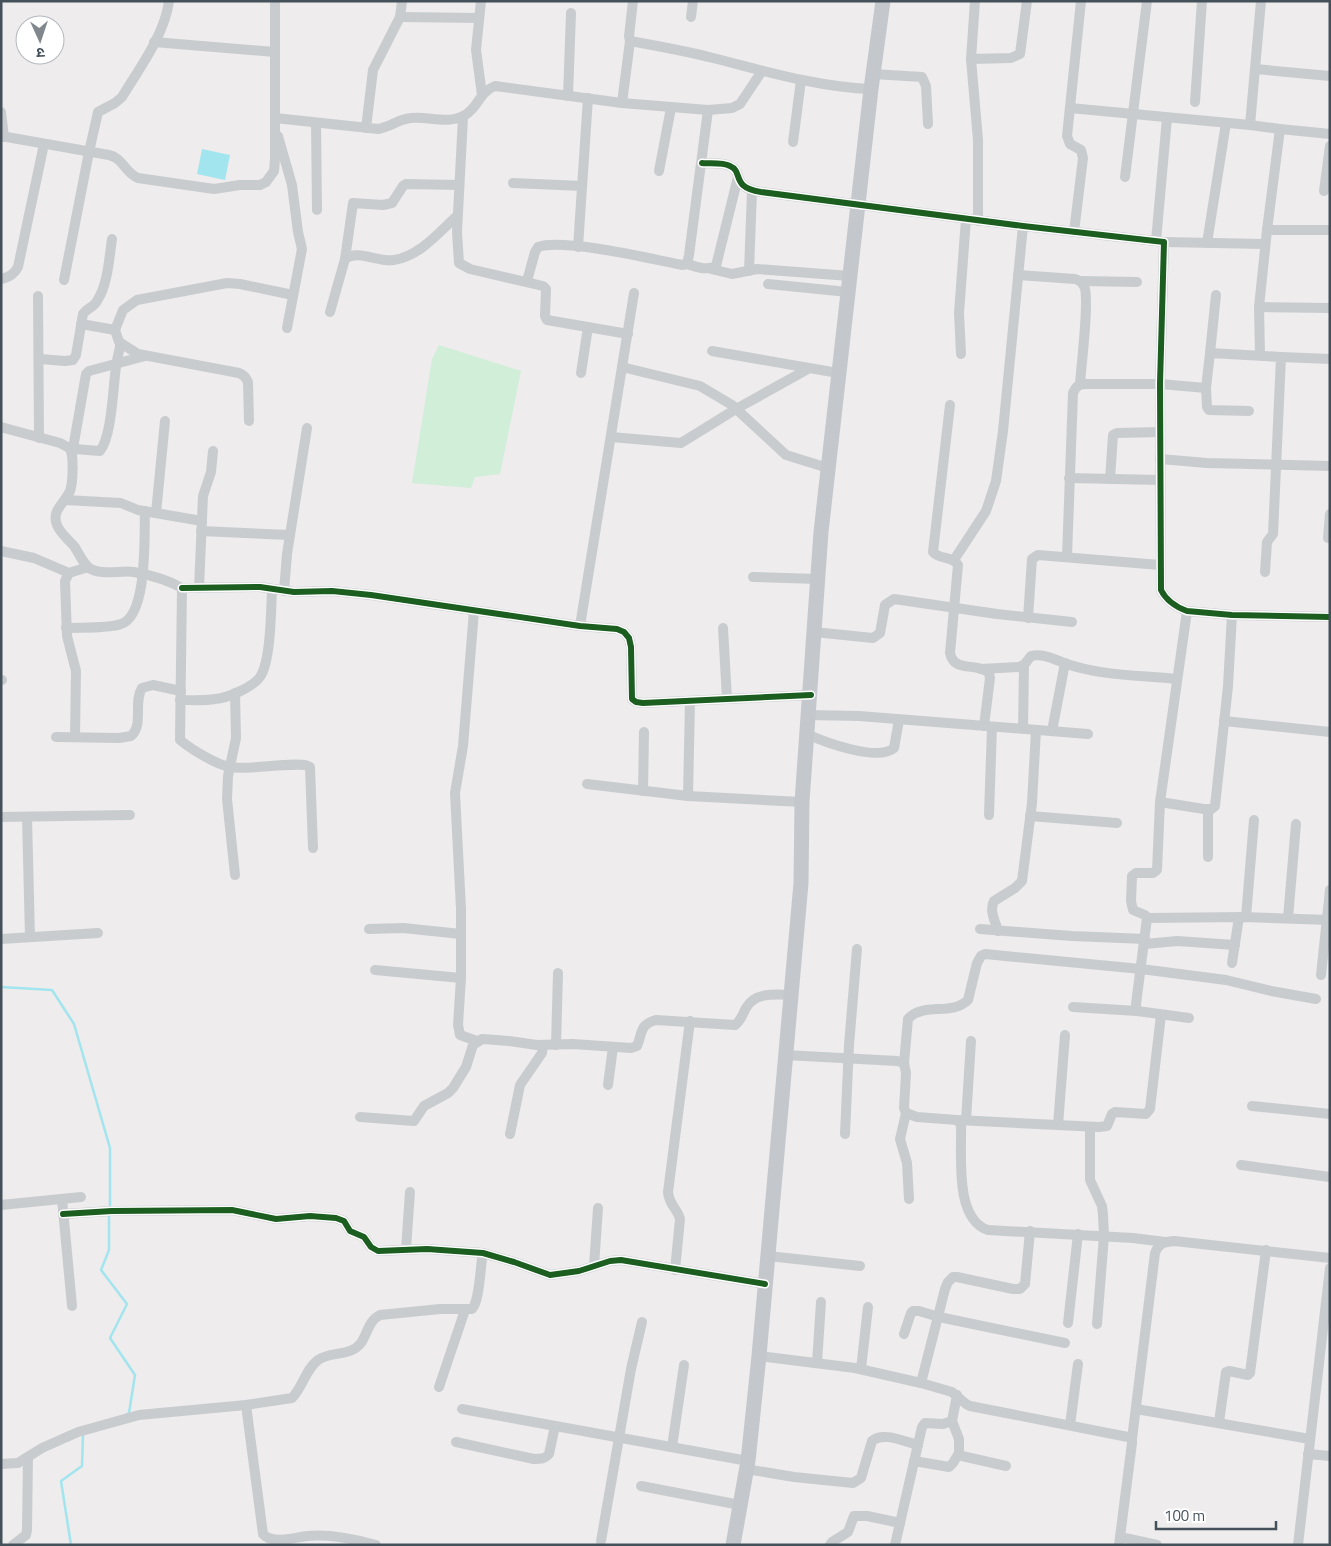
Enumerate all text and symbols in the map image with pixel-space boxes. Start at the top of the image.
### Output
north arrow [15,15,65,65]
text: उ [35,43,45,64]
scale bar [1156,1498,1276,1530]
text: 100 m [1164,1504,1205,1527]

